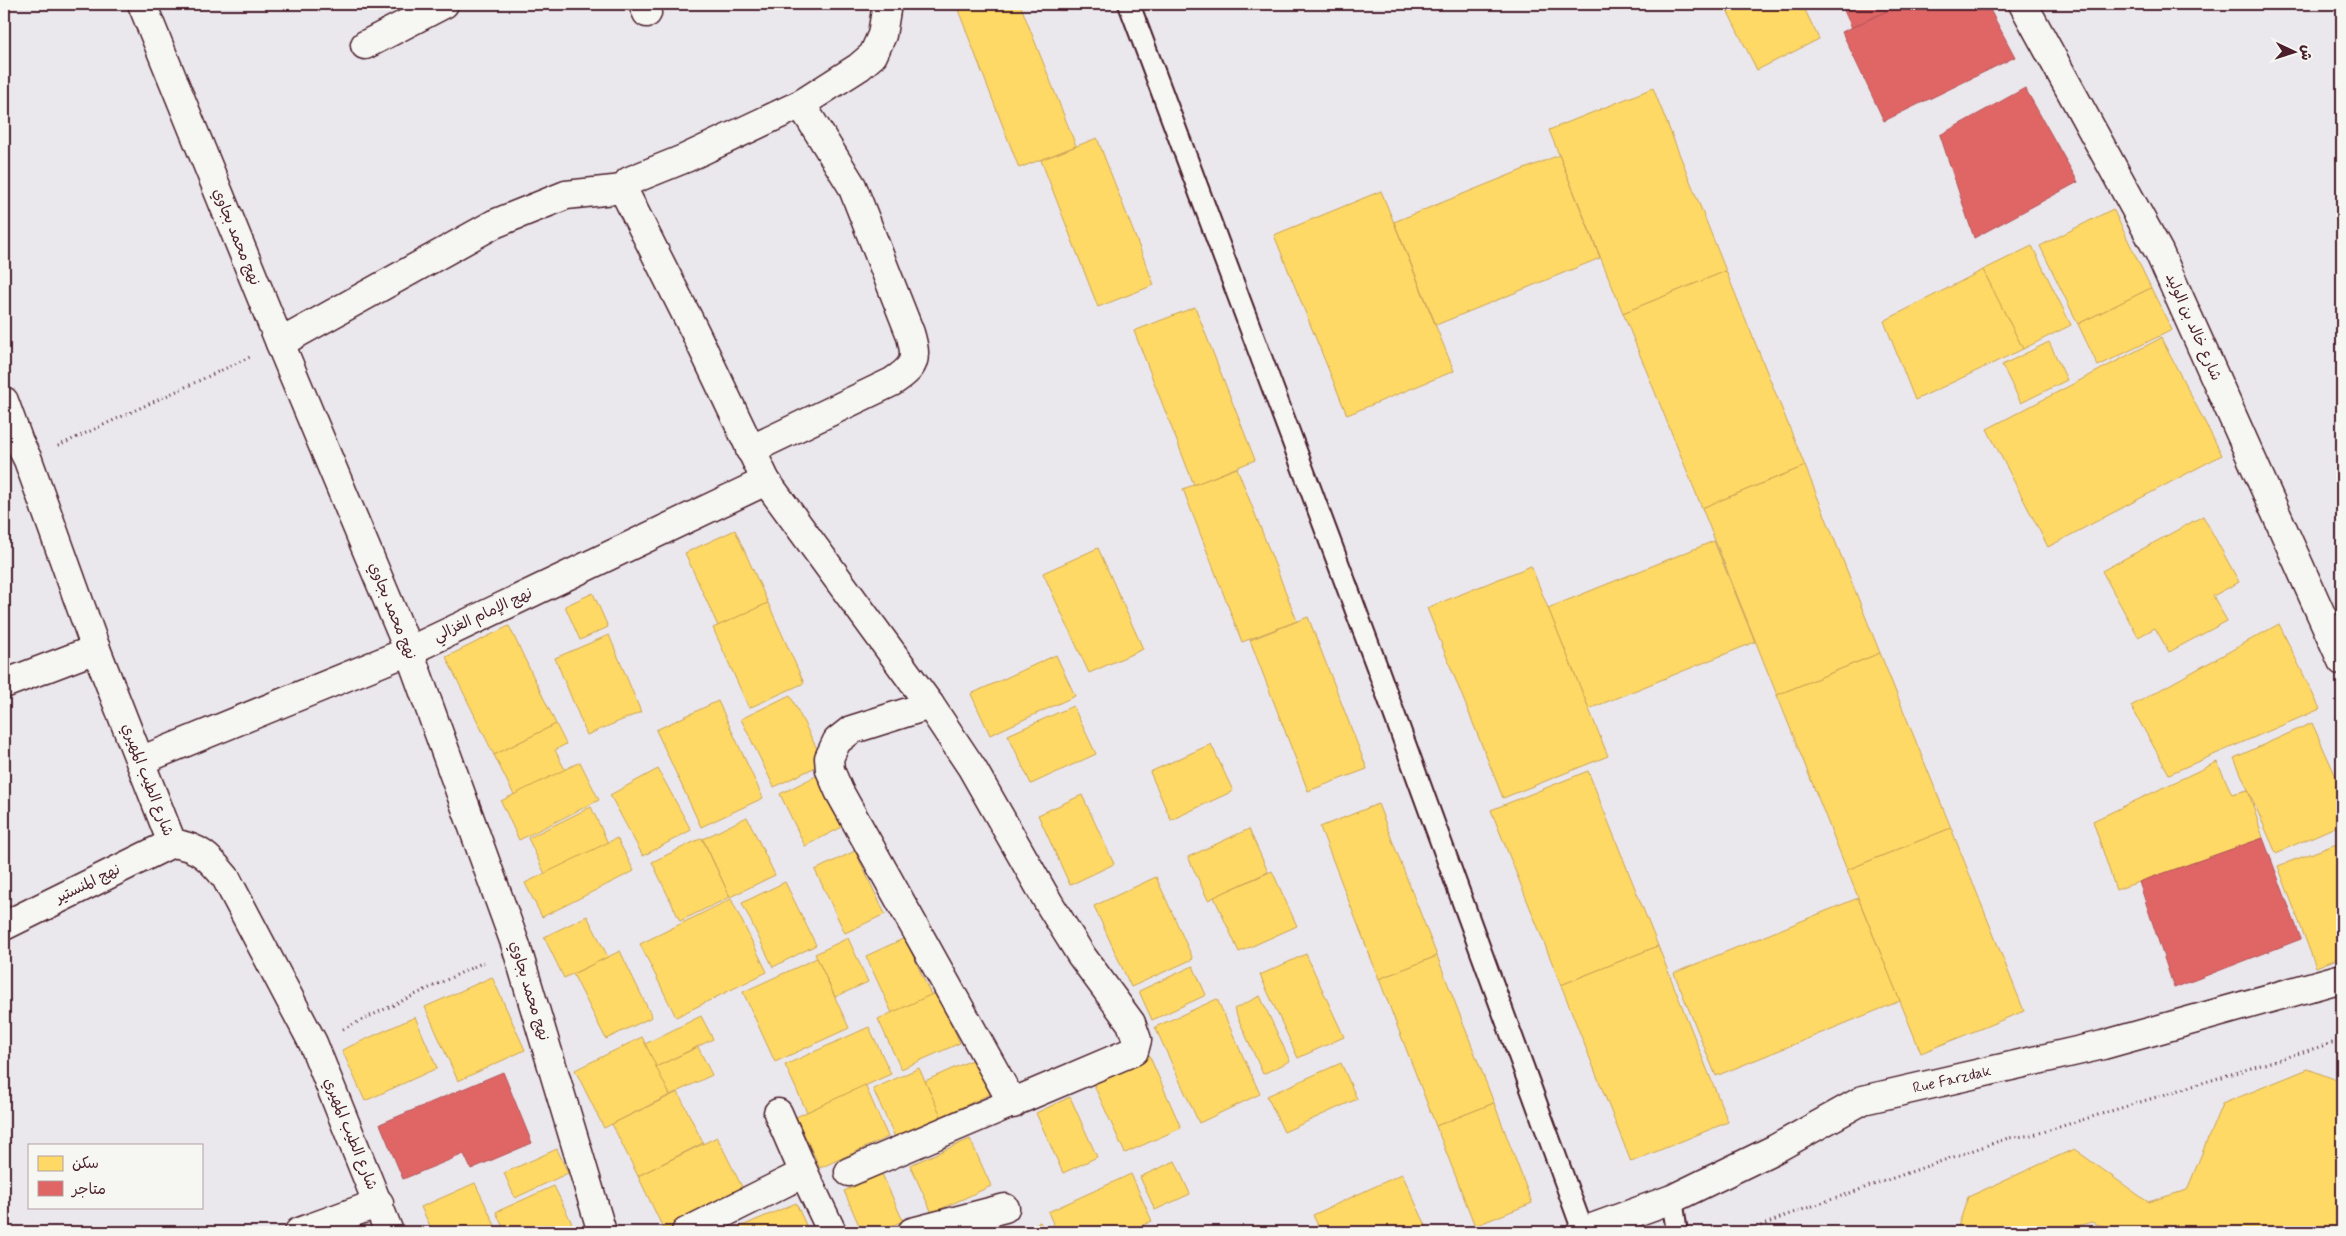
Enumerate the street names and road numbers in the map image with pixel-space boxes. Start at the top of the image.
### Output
street label: نهج محمد بجاوي [207,185,265,289]
street label: شارع خالد بن الوليد [2160,270,2226,384]
street label: نهج محمد بجاوي [363,559,421,663]
street label: نهج الإمام الغزالي [430,583,537,649]
street label: شارع الطيب المهيري [116,721,178,839]
street label: نهج المنستير [51,860,124,909]
street label: نهج محمد بجاوي [504,939,554,1043]
street label: Rue Farzdak [1911,1061,1994,1099]
street label: شارع الطيب المهيري [318,1075,382,1193]

